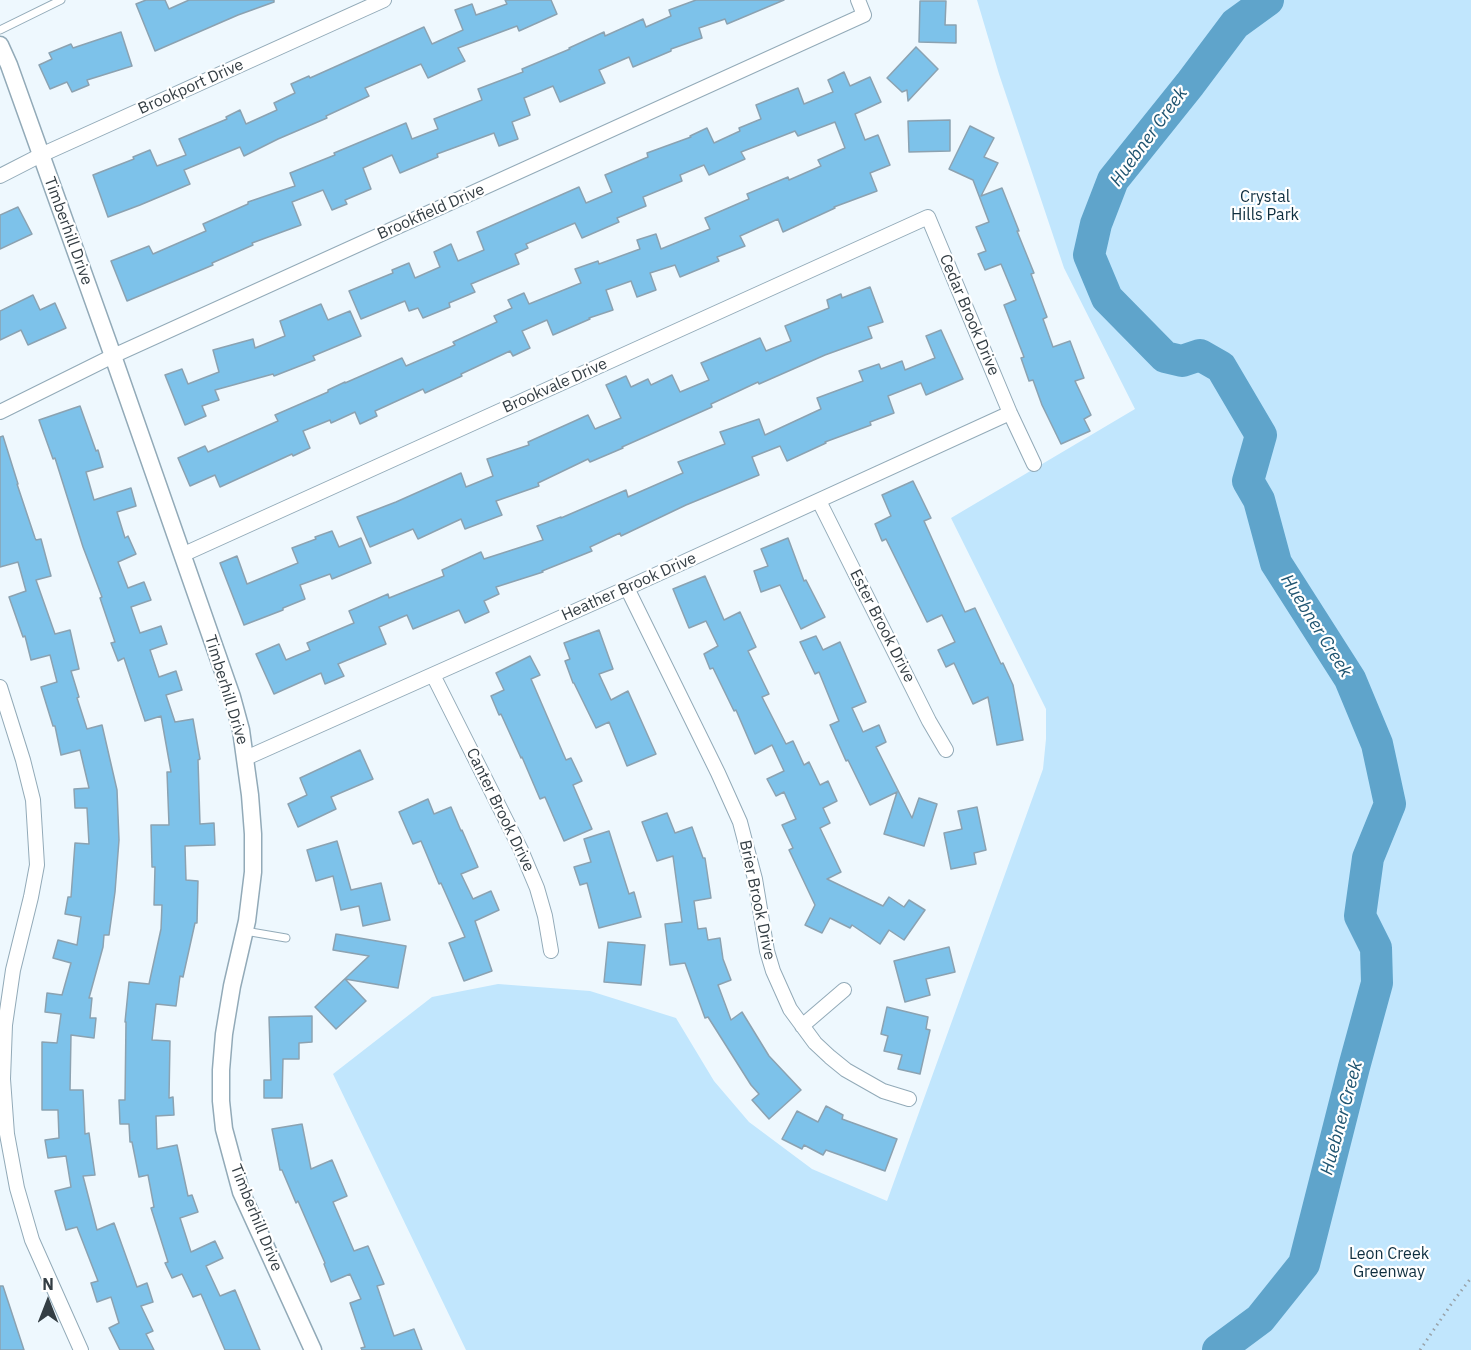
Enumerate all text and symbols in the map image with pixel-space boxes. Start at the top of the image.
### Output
street label: Brookport Drive [135,55,247,119]
water label: Huebner Creek [1106,83,1192,191]
street label: Timberhill Drive [40,174,96,288]
street label: Brookfield Drive [375,180,487,244]
park label: Crystal Hills Park [1231,187,1299,225]
street label: Cedar Brook Drive [935,252,1003,378]
street label: Brookvale Drive [500,354,610,418]
street label: Heather Brook Drive [559,549,699,625]
street label: Ester Brook Drive [845,566,919,686]
water label: Huebner Creek [1276,571,1356,681]
street label: Timberhill Drive [200,633,252,747]
street label: Canter Brook Drive [462,745,538,875]
street label: Brier Brook Drive [735,838,779,962]
water label: Huebner Creek [1316,1059,1368,1177]
street label: Timberhill Drive [226,1162,286,1274]
park label: Leon Creek Greenway [1349,1244,1429,1282]
north arrow [18,1272,78,1332]
text: N [42,1274,54,1294]

